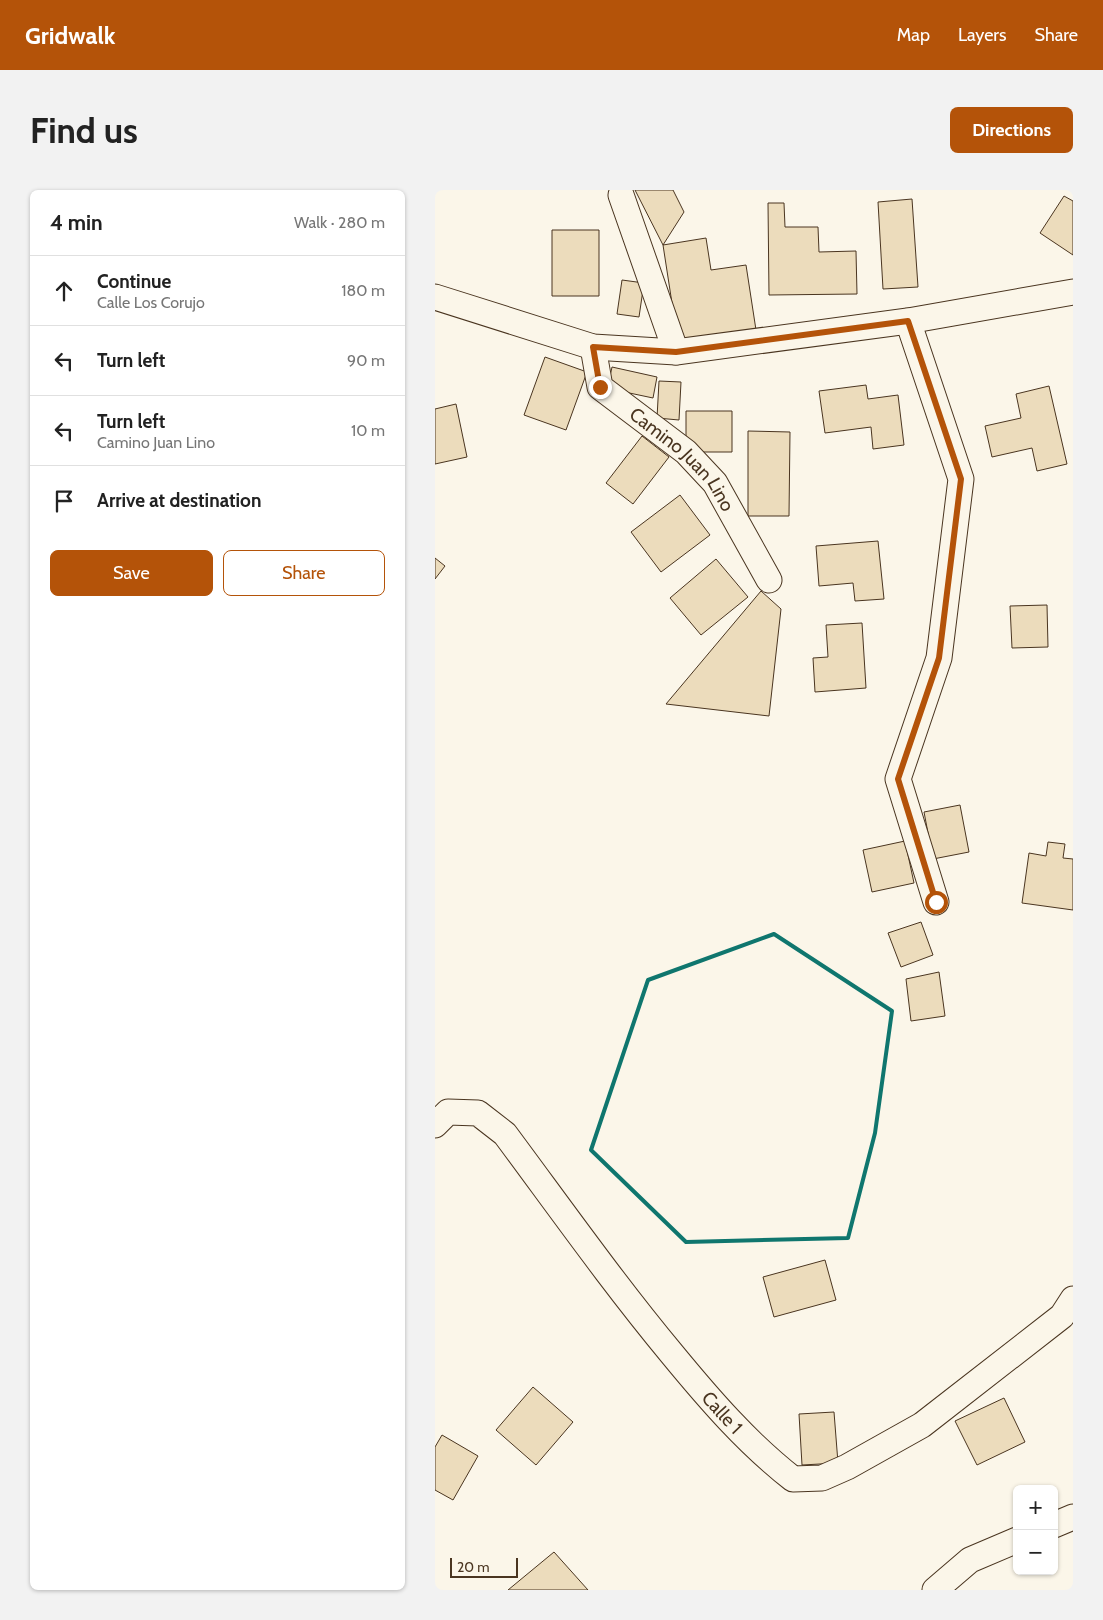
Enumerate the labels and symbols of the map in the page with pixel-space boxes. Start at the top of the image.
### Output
route end [589,376,612,399]
street label: Camino Juan Lino [625,402,740,515]
route start [925,891,948,914]
street label: Calle 1 [697,1386,748,1439]
scale bar [450,1555,517,1578]

